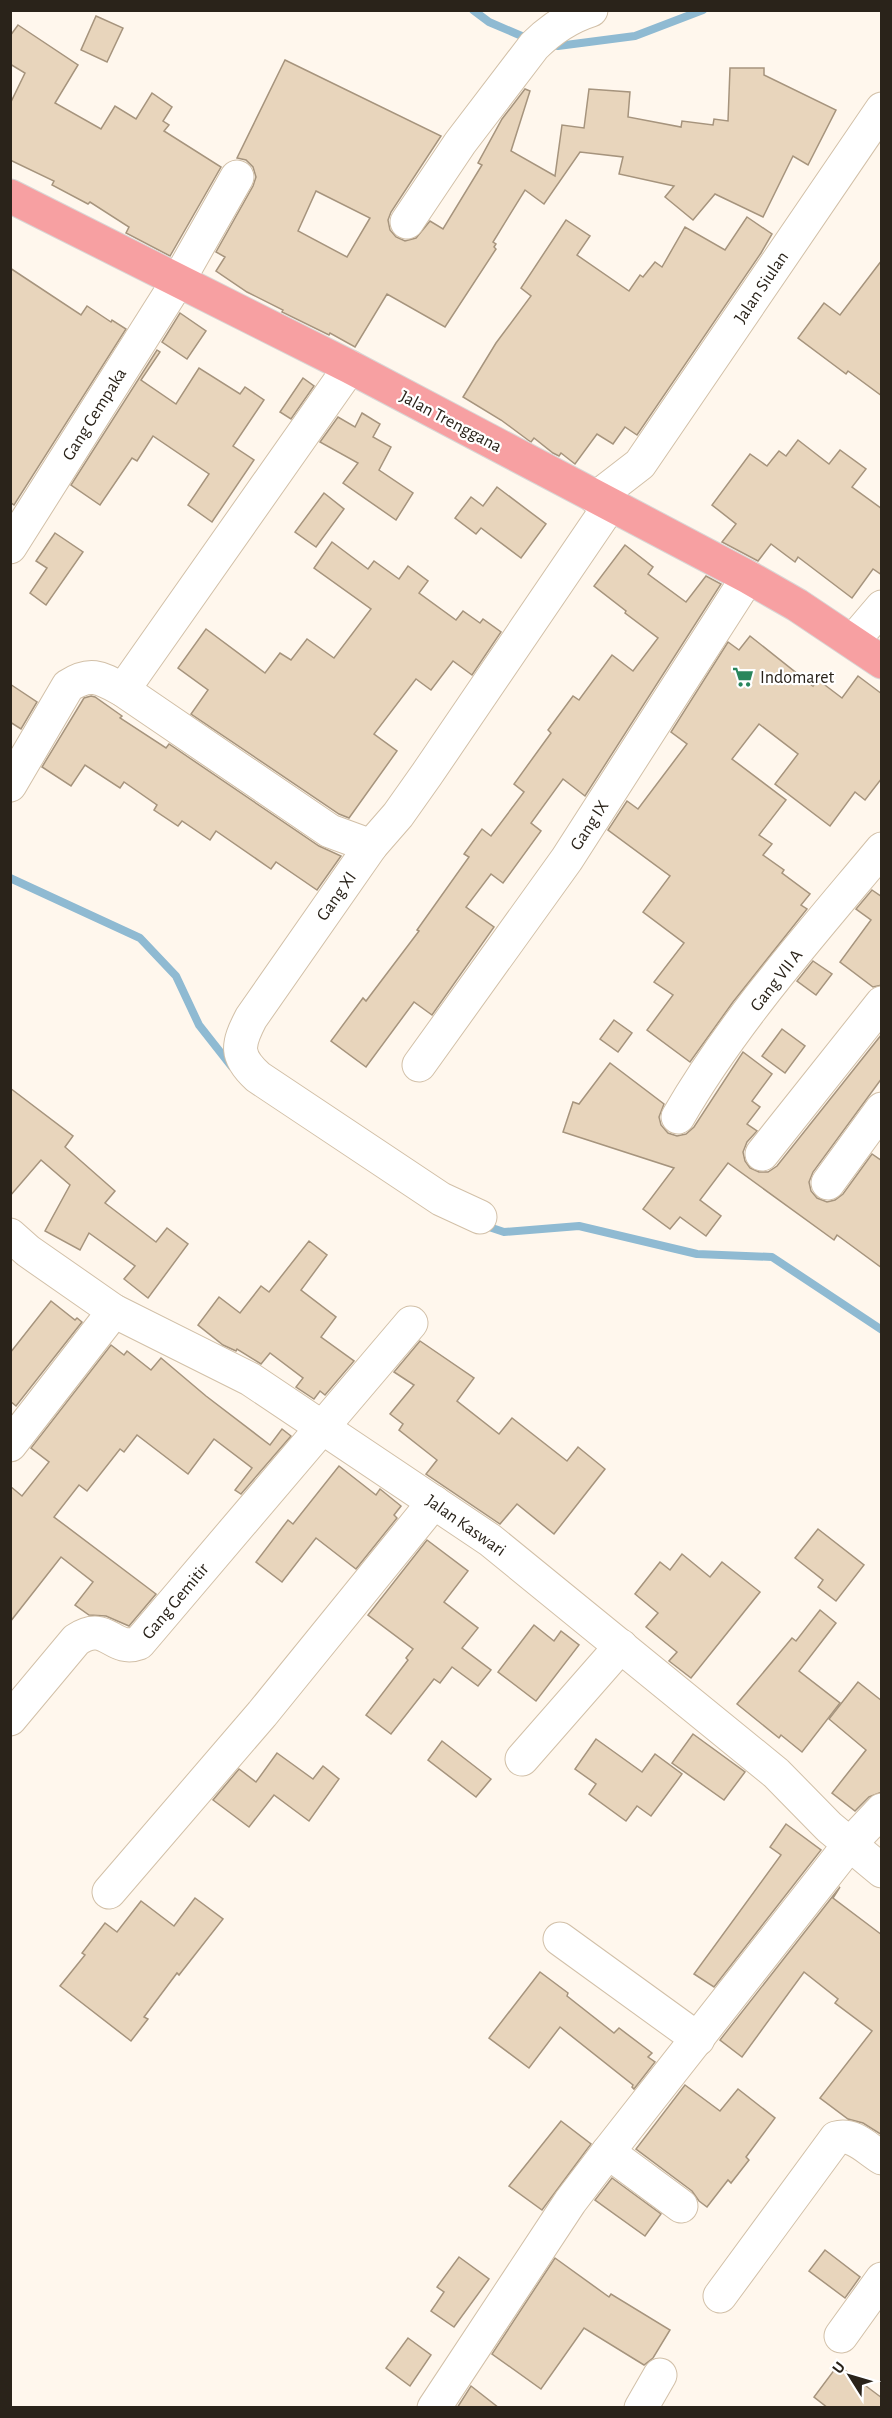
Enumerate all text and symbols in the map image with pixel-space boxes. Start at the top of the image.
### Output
street label: Jalan Siulan [731,248,792,327]
street label: Gang Cempaka [59,365,130,464]
street label: Jalan Trenggana [397,388,504,456]
supermarket icon: Indomaret [731,665,755,689]
place label: Indomaret [760,669,835,687]
street label: Gang IX [567,797,613,854]
street label: Gang XI [314,869,360,924]
street label: Gang VII A [747,946,807,1015]
street label: Jalan Kaswari [422,1492,509,1560]
street label: Gang Gemitir [139,1560,213,1643]
north arrow [820,2346,880,2406]
text: U [829,2359,848,2376]

